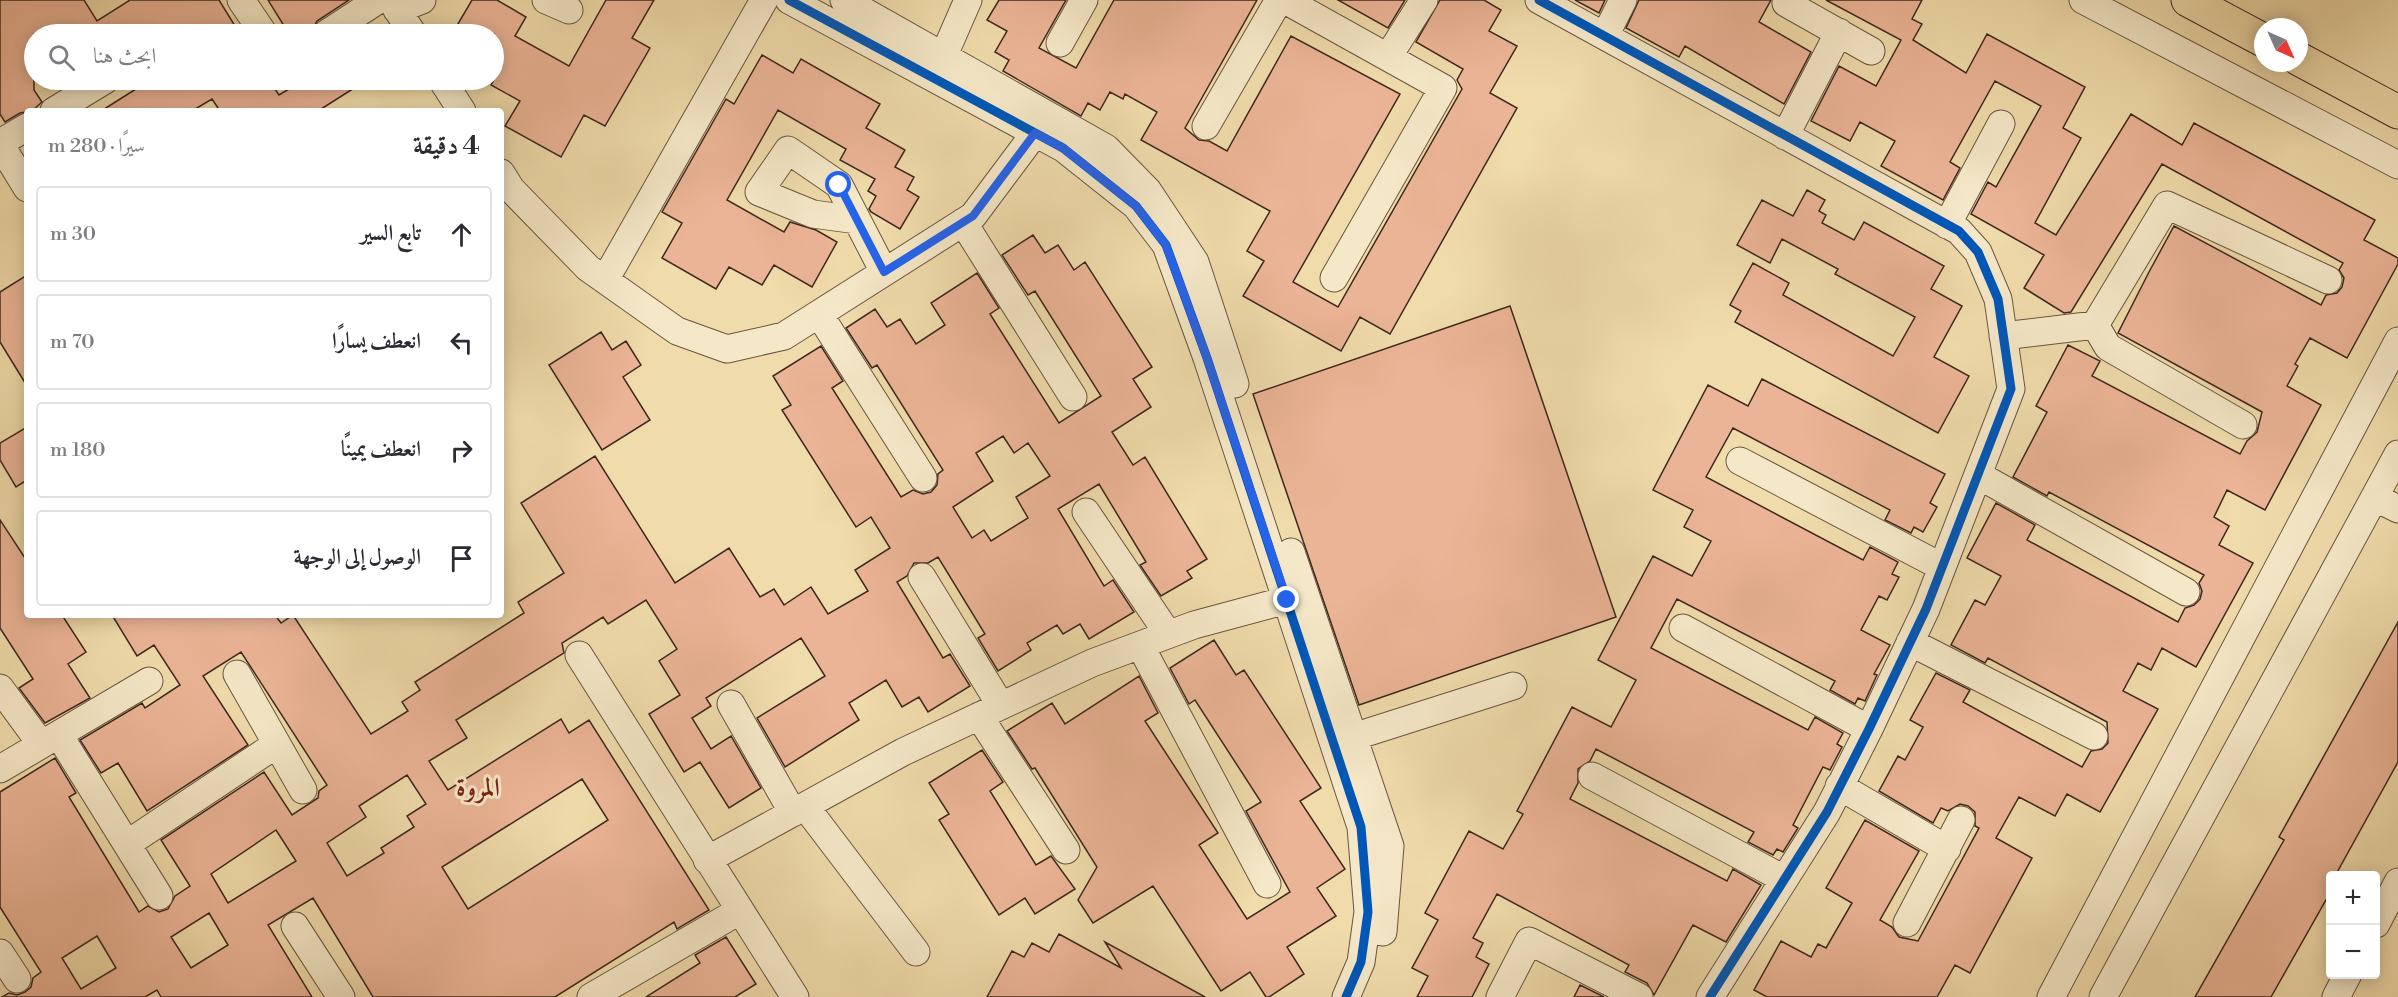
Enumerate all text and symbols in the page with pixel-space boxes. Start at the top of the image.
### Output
north arrow [2254,18,2308,72]
search box [24,24,504,90]
icon: search [45,41,78,74]
text: ابحث هنا [93,43,156,70]
text: 4 دقيقة [413,130,480,162]
text: سيرًا · 280 m [48,134,145,159]
route start [825,171,851,197]
icon: ahead [445,218,478,251]
text: تابع السير [360,220,421,247]
text: 30 m [50,222,96,247]
icon: left [445,326,478,359]
text: انعطف يسارًا [332,328,421,355]
text: 70 m [50,330,95,355]
icon: right [445,434,478,467]
text: انعطف يمينًا [341,436,421,463]
text: 180 m [50,438,105,463]
icon: arrive [445,542,478,575]
text: الوصول إلى الوجهة [293,544,421,571]
route end [1273,586,1299,612]
district label: المروة [456,772,500,804]
map controls [2326,871,2380,979]
button: + [2326,871,2380,925]
button: − [2326,925,2380,979]

